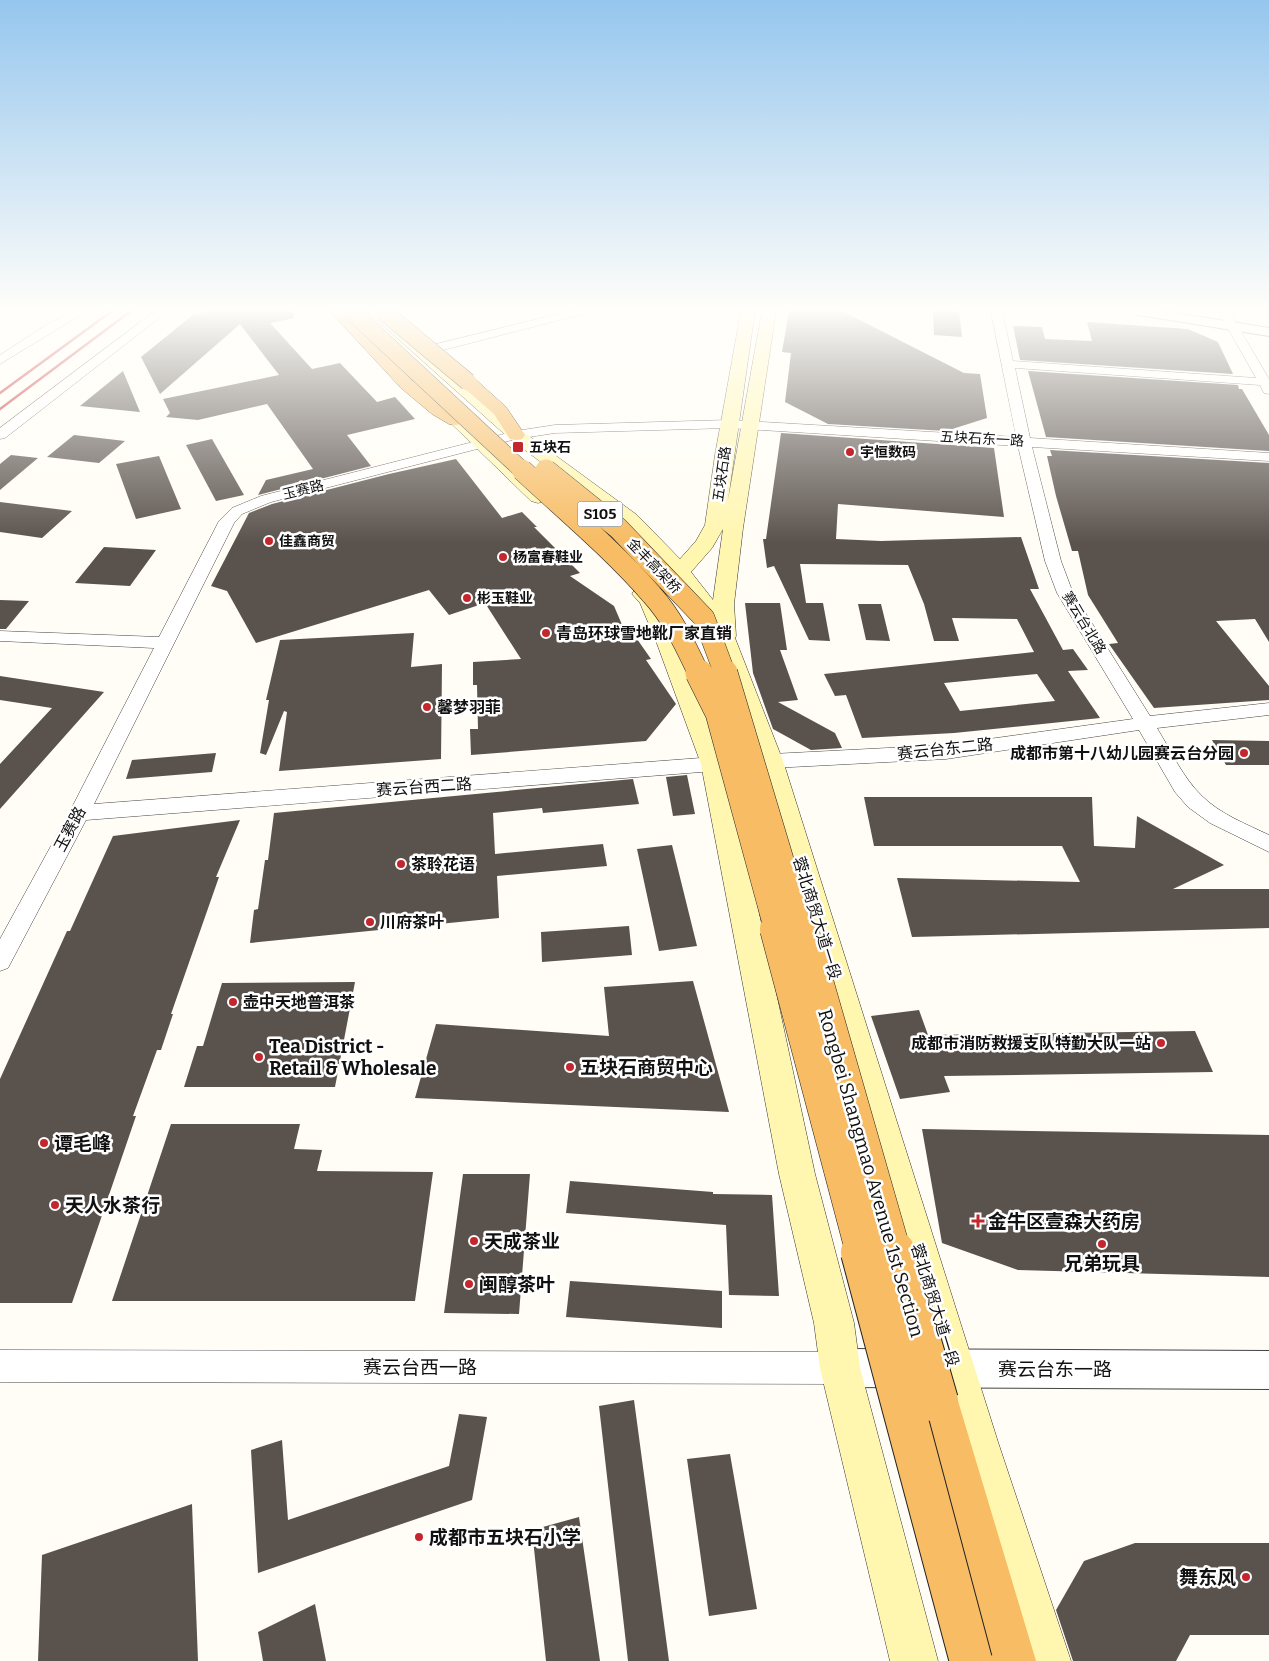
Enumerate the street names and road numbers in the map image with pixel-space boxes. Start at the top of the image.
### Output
street label: 五块石东一路 [940,428,1024,450]
street label: 五块石路 [710,445,734,503]
street label: 玉赛路 [281,477,325,503]
road number: S105 [578,502,622,526]
street label: 金丰高架桥 [624,535,684,597]
street label: 赛云台北路 [1059,589,1109,657]
street label: 赛云台东二路 [896,735,994,763]
street label: 赛云台西二路 [375,774,473,800]
street label: 玉赛路 [50,803,90,855]
street label: 蓉北商贸大道一段 [789,854,845,982]
street label: Rongbei Shangmao Avenue 1st Section [813,1006,929,1340]
street label: 蓉北商贸大道一段 [907,1241,963,1369]
street label: 赛云台西一路 [363,1356,477,1379]
street label: 赛云台东一路 [998,1358,1112,1381]

